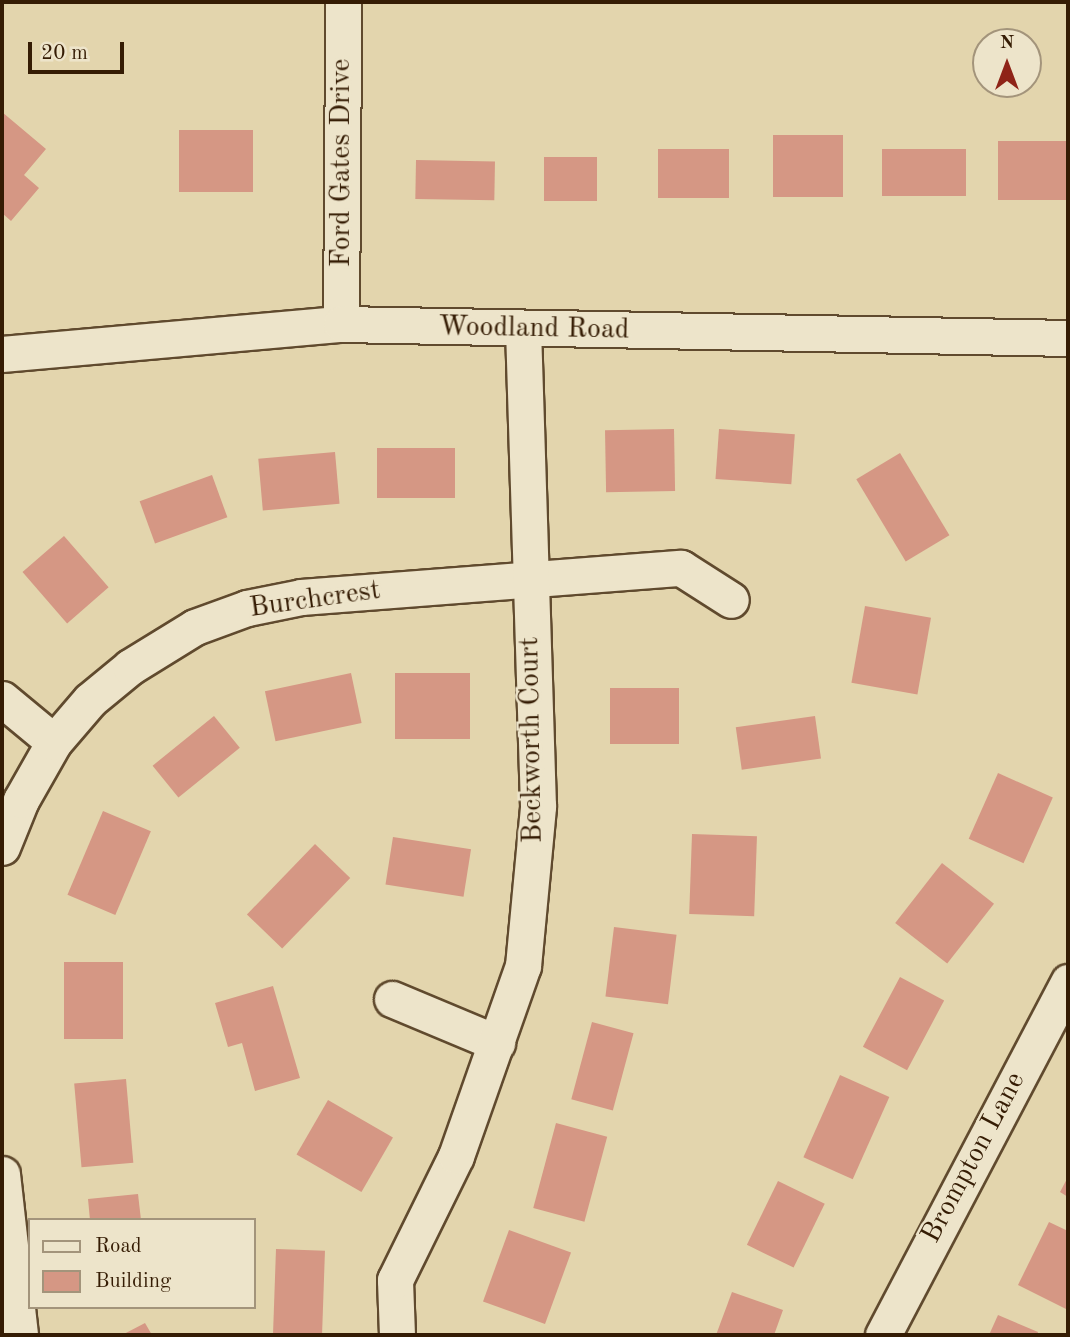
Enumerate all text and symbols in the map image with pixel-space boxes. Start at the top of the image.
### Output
scale bar [32,28,128,72]
north arrow [972,28,1042,98]
text: N [1000,34,1014,53]
text: 20 m [41,43,88,64]
street label: Ford Gates Drive [325,59,359,267]
street label: Woodland Road [438,311,630,347]
street label: Burchcrest [247,574,383,626]
street label: Beckworth Court [513,636,551,844]
street label: Brompton Lane [915,1067,1033,1249]
legend [28,1218,256,1309]
text: Road [95,1236,142,1257]
text: Building [95,1271,171,1292]

